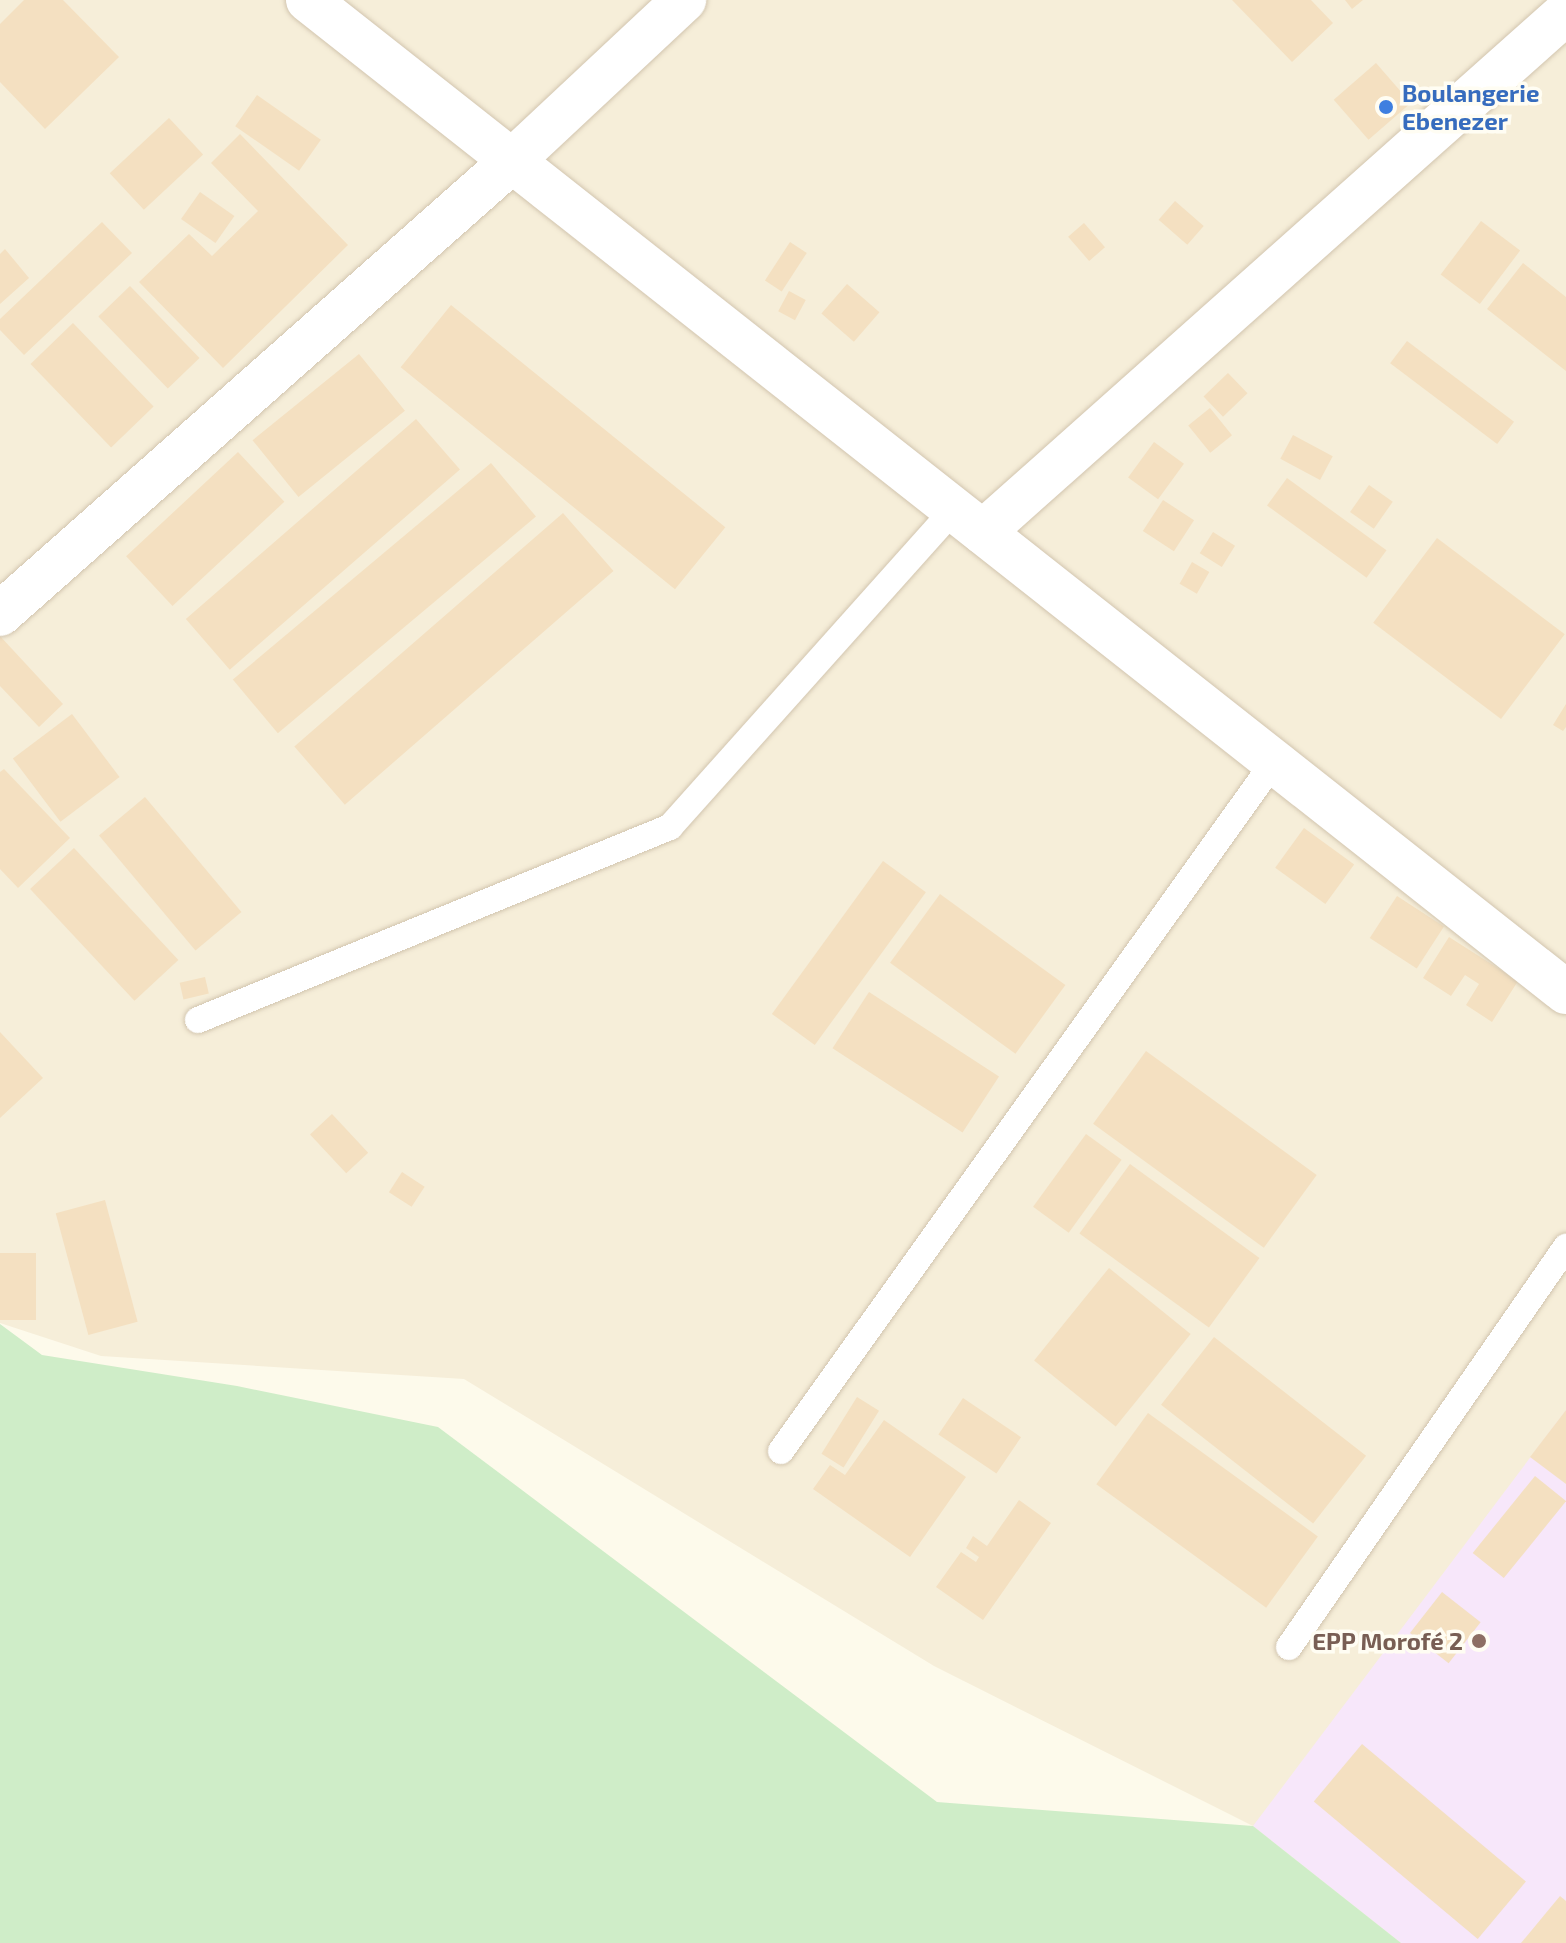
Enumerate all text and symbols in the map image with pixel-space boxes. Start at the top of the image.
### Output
place label: Boulangerie Ebenezer [1402,79,1539,135]
marker: Boulangerie Ebenezer [1377,98,1395,116]
place label: EPP Morofé 2 [1312,1627,1463,1655]
marker: EPP Morofé 2 [1470,1632,1488,1650]

